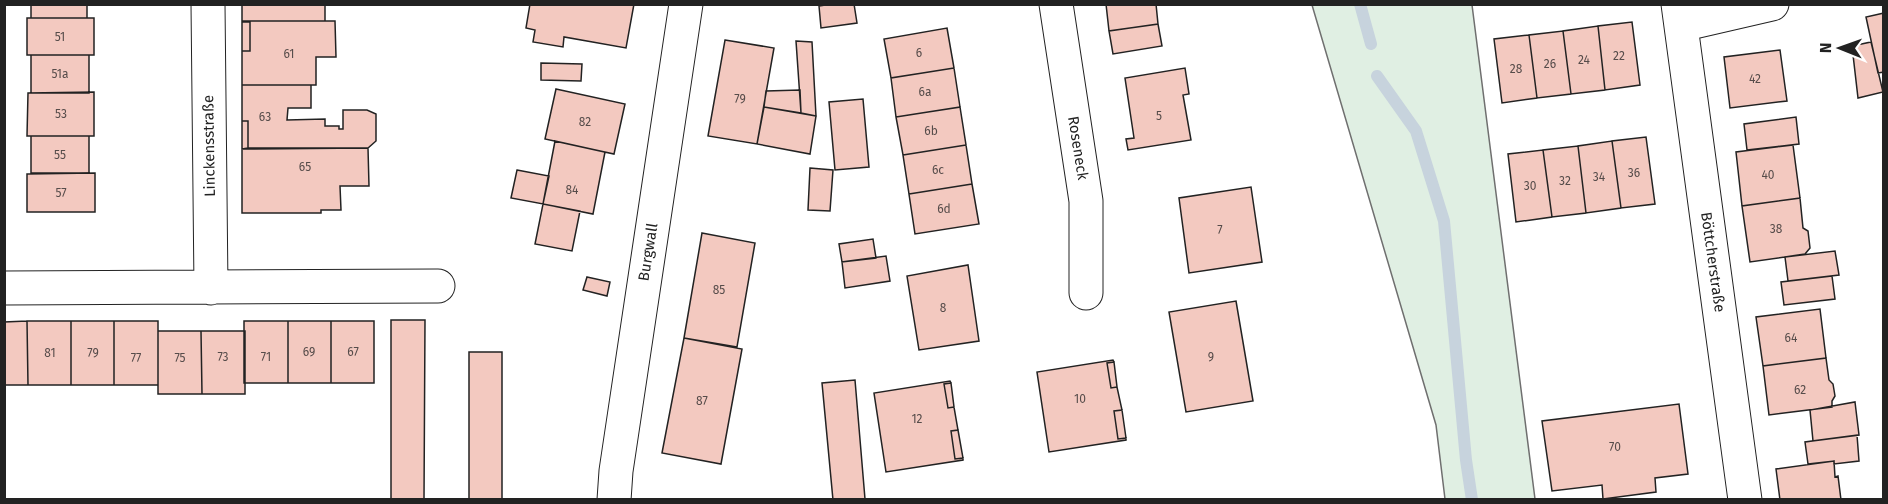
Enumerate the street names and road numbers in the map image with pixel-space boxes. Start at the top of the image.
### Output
street label: Linckensstraße [199,95,219,197]
street label: Roseneck [1064,115,1092,182]
street label: Böttcherstraße [1697,211,1729,313]
street label: Burgwall [635,221,662,282]

